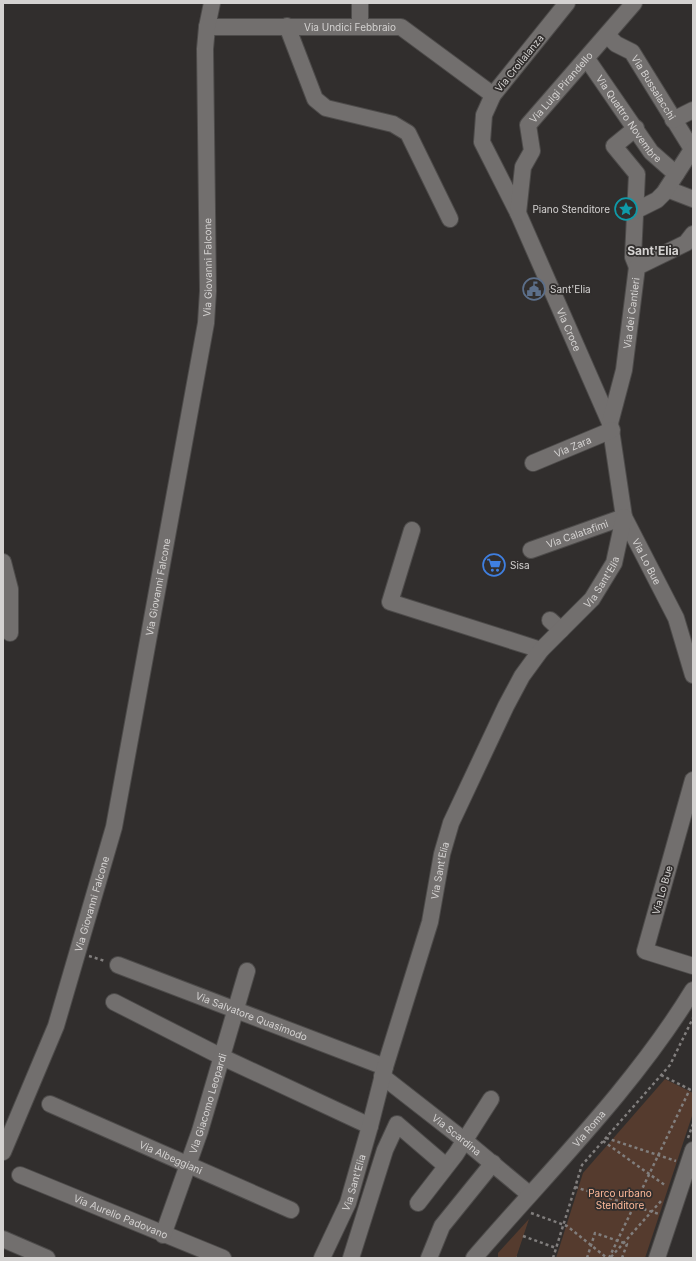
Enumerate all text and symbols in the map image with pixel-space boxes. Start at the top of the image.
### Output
street label: Via Undici Febbraio [304,21,396,33]
street label: Via Crollalanza [492,32,546,94]
street label: Via Luigi Pirandello [527,49,595,125]
street label: Via Bussalacchi [629,52,678,122]
street label: Via Quattro Novembre [594,73,664,165]
place icon: Piano Stenditore [613,196,639,222]
place label: Piano Stenditore [532,203,610,215]
street label: Via Giovanni Falcone [200,218,214,317]
district label: Sant'Elia [627,243,679,258]
public building icon: Sant'Elia [521,276,547,302]
street label: Via dei Cantieri [621,277,642,350]
place label: Sant'Elia [550,283,591,295]
street label: Via Croce [554,306,584,353]
street label: Via Zara [552,433,593,459]
street label: Via Calatafimi [545,517,610,550]
street label: Via Lo Bue [630,536,664,587]
street label: Via Giovanni Falcone [143,537,173,637]
supermarket icon: Sisa [481,552,507,578]
street label: Via Sant'Elia [581,555,621,610]
place label: Sisa [510,559,530,571]
street label: Via Sant'Elia [428,840,451,900]
street label: Via Giovanni Falcone [72,854,111,953]
street label: Via Lo Bue [649,864,675,916]
street label: Via Salvatore Quasimodo [194,989,309,1043]
street label: Via Giacomo Leopardi [186,1052,228,1155]
street label: Via Roma [570,1108,608,1149]
street label: Via Scardina [430,1111,484,1158]
street label: Via Albeggiani [137,1138,204,1176]
street label: Via Sant'Elia [339,1153,368,1213]
park label: Parco urbano Stenditore [588,1187,652,1211]
street label: Via Aurelio Padovano [72,1192,170,1241]

